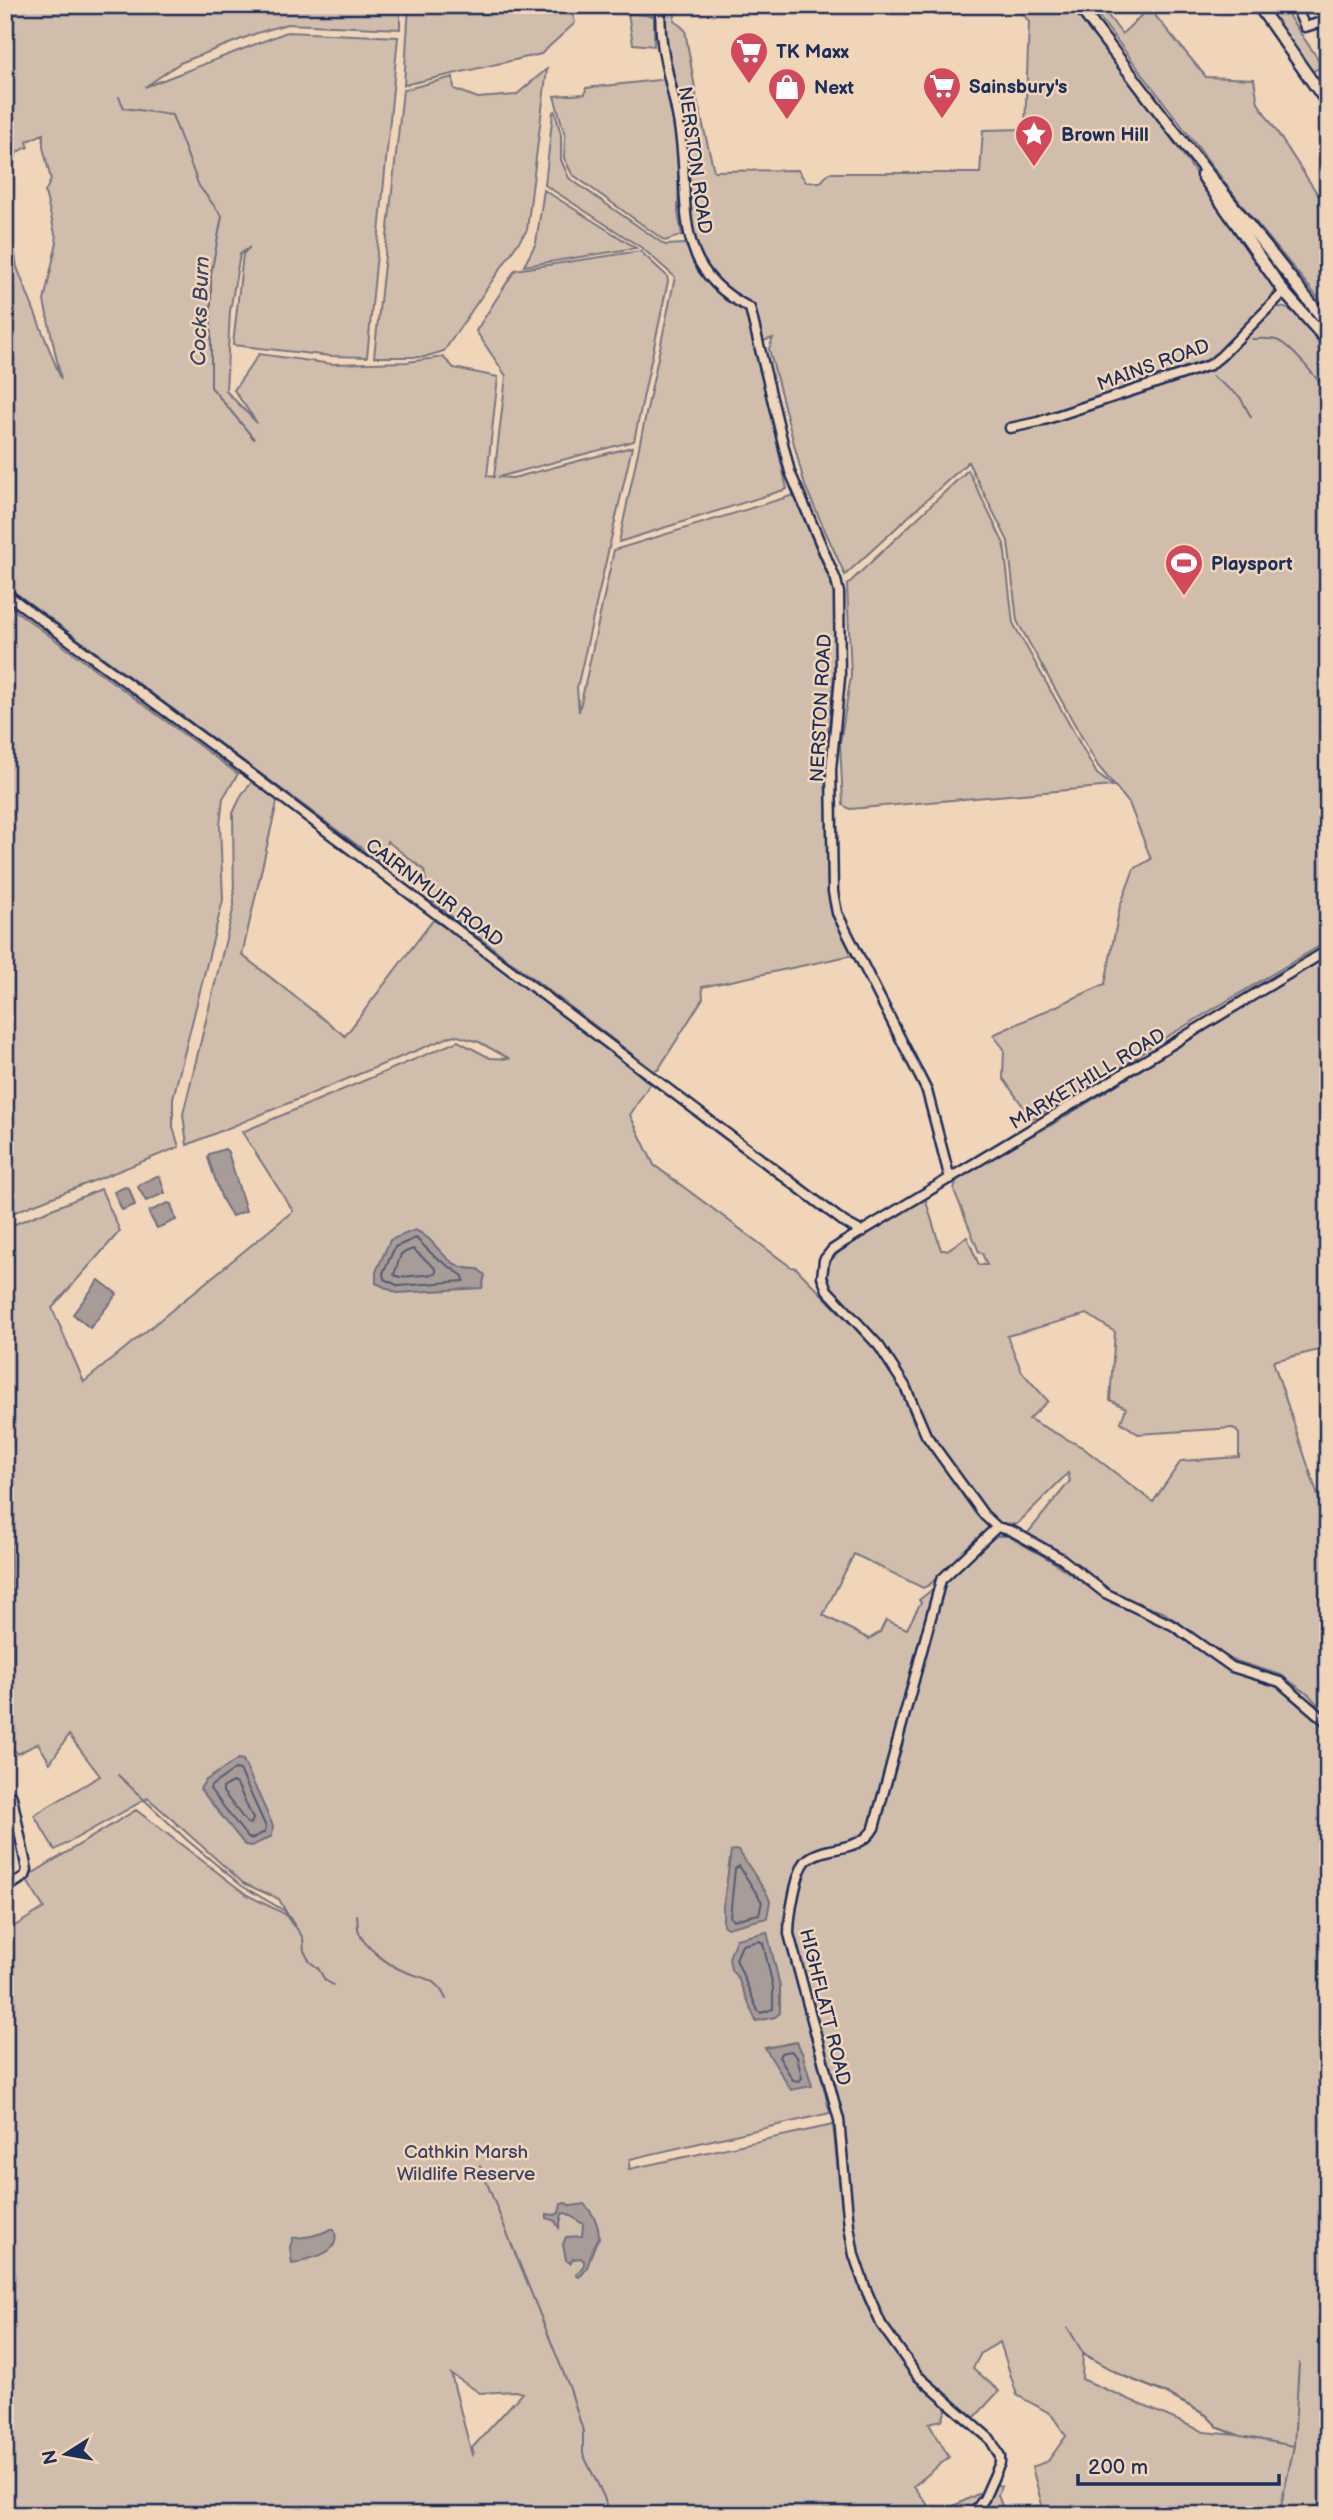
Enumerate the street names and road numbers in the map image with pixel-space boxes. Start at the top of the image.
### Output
street label: NERSTON ROAD [673,85,716,235]
street label: MAINS ROAD [1094,334,1213,396]
street label: NERSTON ROAD [806,633,837,783]
street label: CAIRNMUIR ROAD [361,834,508,953]
street label: MARKETHILL ROAD [1006,1024,1170,1135]
street label: HIGHFLATT ROAD [794,1927,855,2088]

